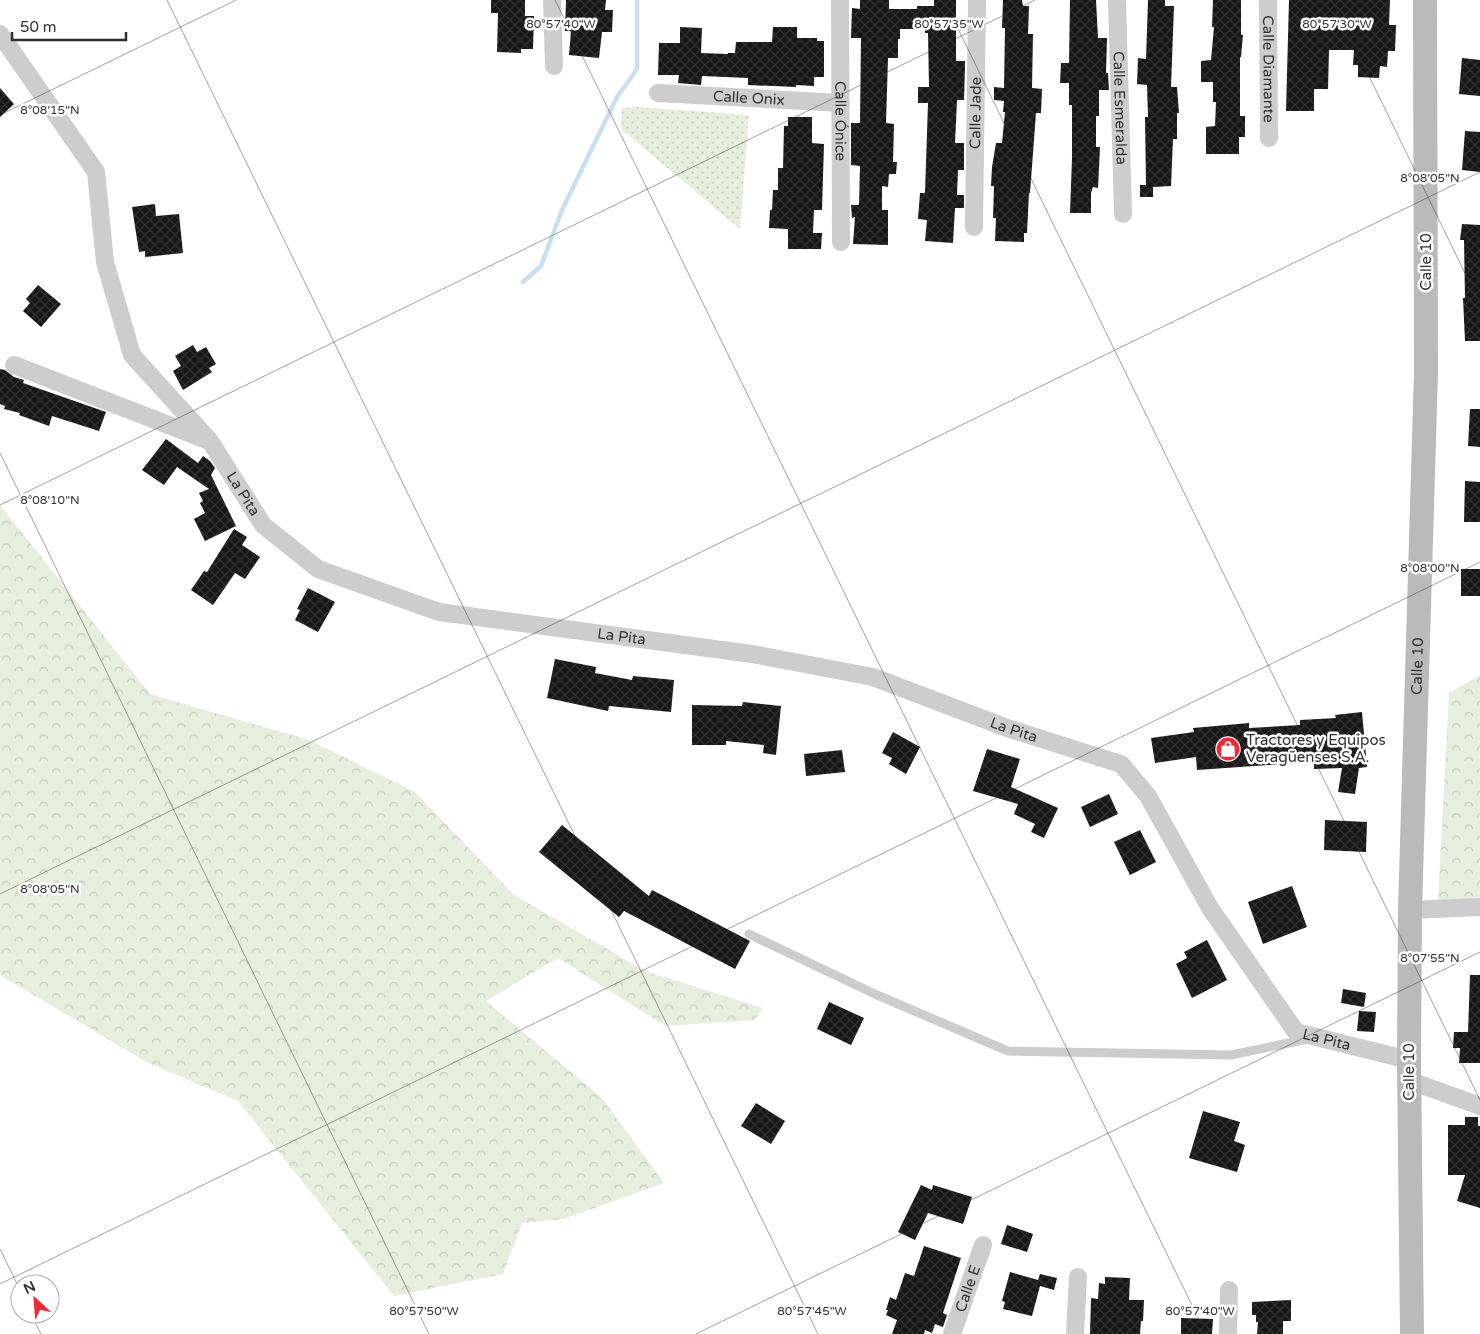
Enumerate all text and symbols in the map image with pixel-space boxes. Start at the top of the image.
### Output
scale bar [12,10,126,42]
street label: Calle Diamante [1259,15,1278,123]
text: 80°57'40"W [526,17,596,31]
text: 80°57'35"W [914,17,984,31]
text: 80°57'30"W [1302,17,1372,31]
text: 50 m [20,18,57,36]
street label: Calle Esmeralda [1109,51,1131,165]
street label: Calle Jade [966,77,985,149]
street label: Calle Ónice [831,81,850,161]
street label: Calle Onix [713,87,785,109]
text: 8°08'15"N [20,103,80,117]
text: 8°08'05"N [1400,171,1460,185]
street label: Calle 10 [1417,233,1435,291]
street label: La Pita [223,468,264,519]
text: 8°08'10"N [20,493,80,507]
text: 8°08'00"N [1400,561,1460,575]
street label: La Pita [596,624,647,649]
street label: Calle 10 [1407,637,1427,695]
street label: La Pita [987,713,1040,746]
place label: Tractores y Equipos Veragüenses S.A. [1246,731,1386,766]
shop icon: Tractores y Equipos Veragüenses S.A. [1215,736,1241,762]
text: 8°08'05"N [20,882,80,896]
text: 8°07'55"N [1400,951,1460,965]
street label: La Pita [1301,1025,1353,1054]
street label: Calle 10 [1400,1043,1418,1101]
street label: Calle E [951,1263,984,1314]
north arrow [10,1274,60,1324]
text: N [21,1278,38,1298]
text: 80°57'50"W [389,1304,459,1318]
text: 80°57'45"W [777,1304,847,1318]
text: 80°57'40"W [1165,1304,1235,1318]

